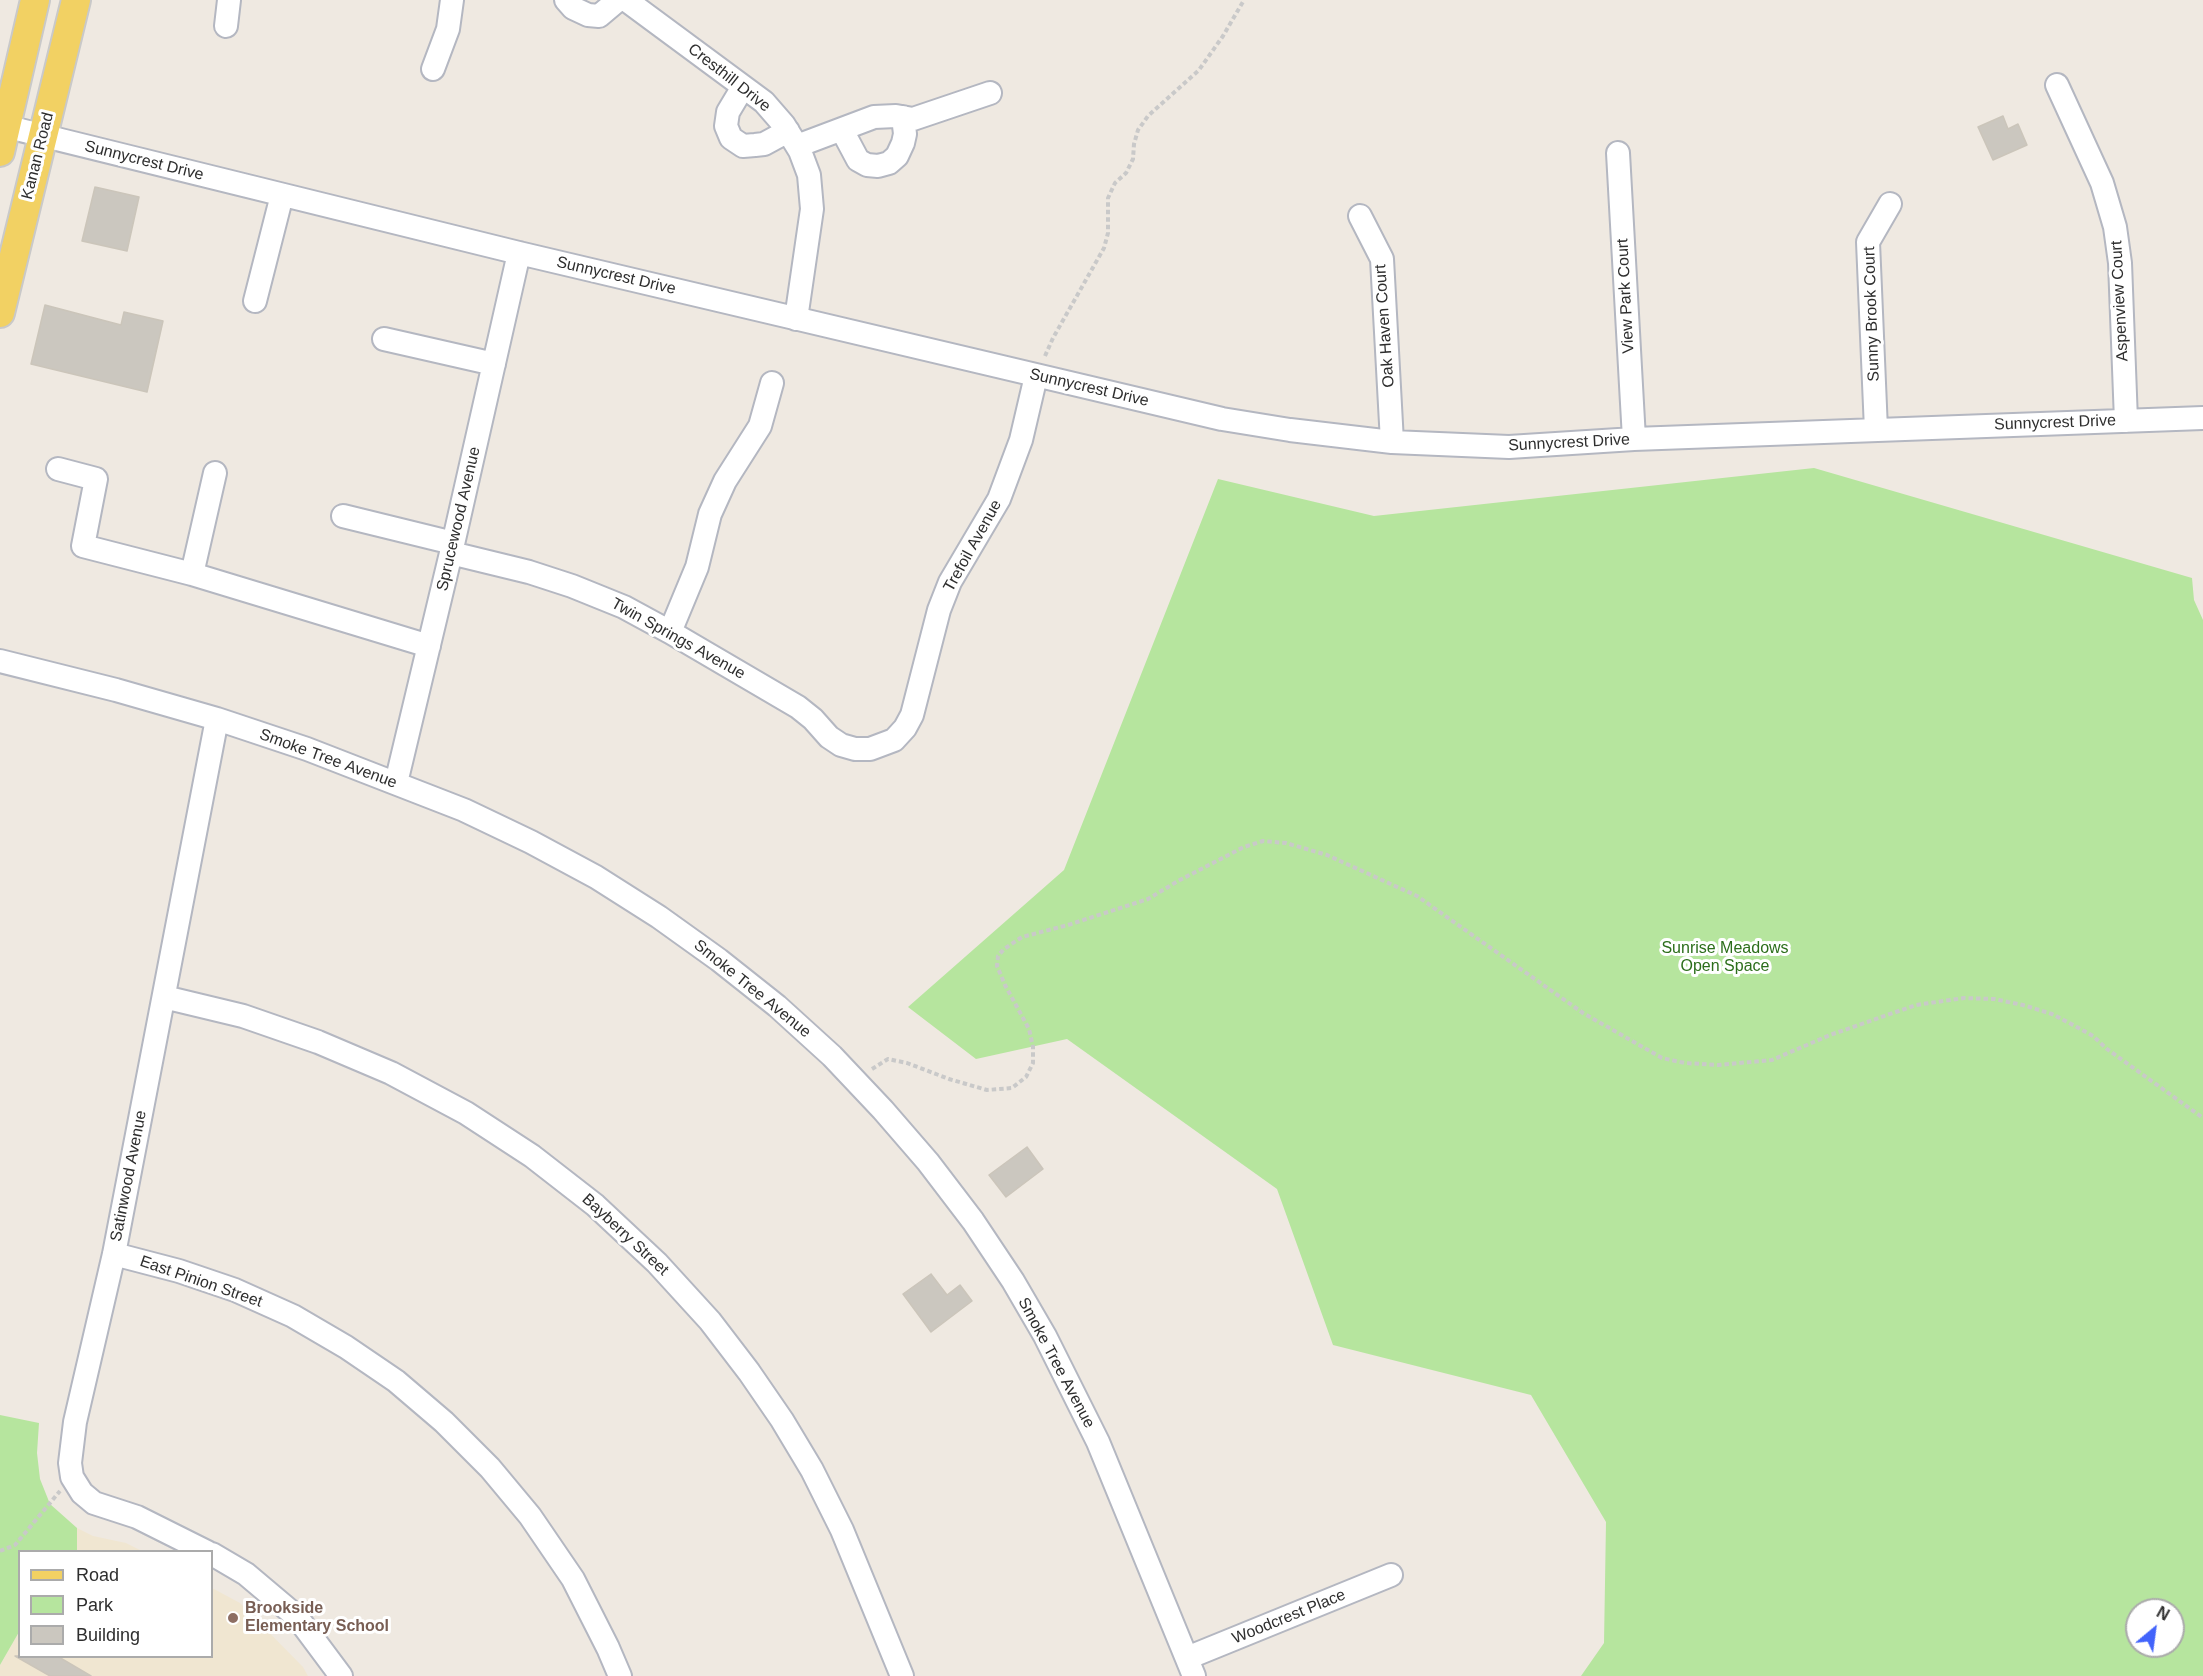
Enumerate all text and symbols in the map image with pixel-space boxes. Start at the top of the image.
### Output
street label: Cresthill Drive [684,40,774,116]
street label: Kanan Road [18,111,58,201]
street label: Sunnycrest Drive [83,137,205,185]
street label: View Park Court [1613,238,1639,354]
street label: Aspenview Court [2107,240,2133,362]
street label: Sunny Brook Court [1860,246,1884,382]
street label: Sunnycrest Drive [554,253,678,299]
street label: Oak Haven Court [1371,264,1399,388]
street label: Sunnycrest Drive [1027,365,1151,411]
street label: Sunnycrest Drive [1994,411,2116,435]
street label: Sunnycrest Drive [1508,430,1630,456]
street label: Sprucewood Avenue [433,445,485,593]
street label: Trefoil Avenue [940,497,1006,595]
street label: Twin Springs Avenue [608,594,748,684]
street label: Smoke Tree Avenue [257,725,399,793]
street label: Smoke Tree Avenue [690,936,814,1042]
park label: Sunrise Meadows Open Space [1661,939,1789,977]
street label: Satinwood Avenue [107,1109,151,1243]
street label: Bayberry Street [578,1190,672,1280]
street label: East Pinion Street [137,1252,265,1312]
street label: Smoke Tree Avenue [1013,1294,1099,1432]
legend [18,1550,213,1658]
text: Road [76,1565,119,1585]
street label: Woodcrest Place [1229,1586,1349,1648]
text: Park [76,1595,113,1615]
north arrow [2125,1598,2185,1658]
place label: Brookside Elementary School [245,1599,389,1637]
text: N [2154,1603,2172,1624]
marker: Brookside Elementary School [226,1611,240,1625]
text: Building [76,1625,140,1645]

